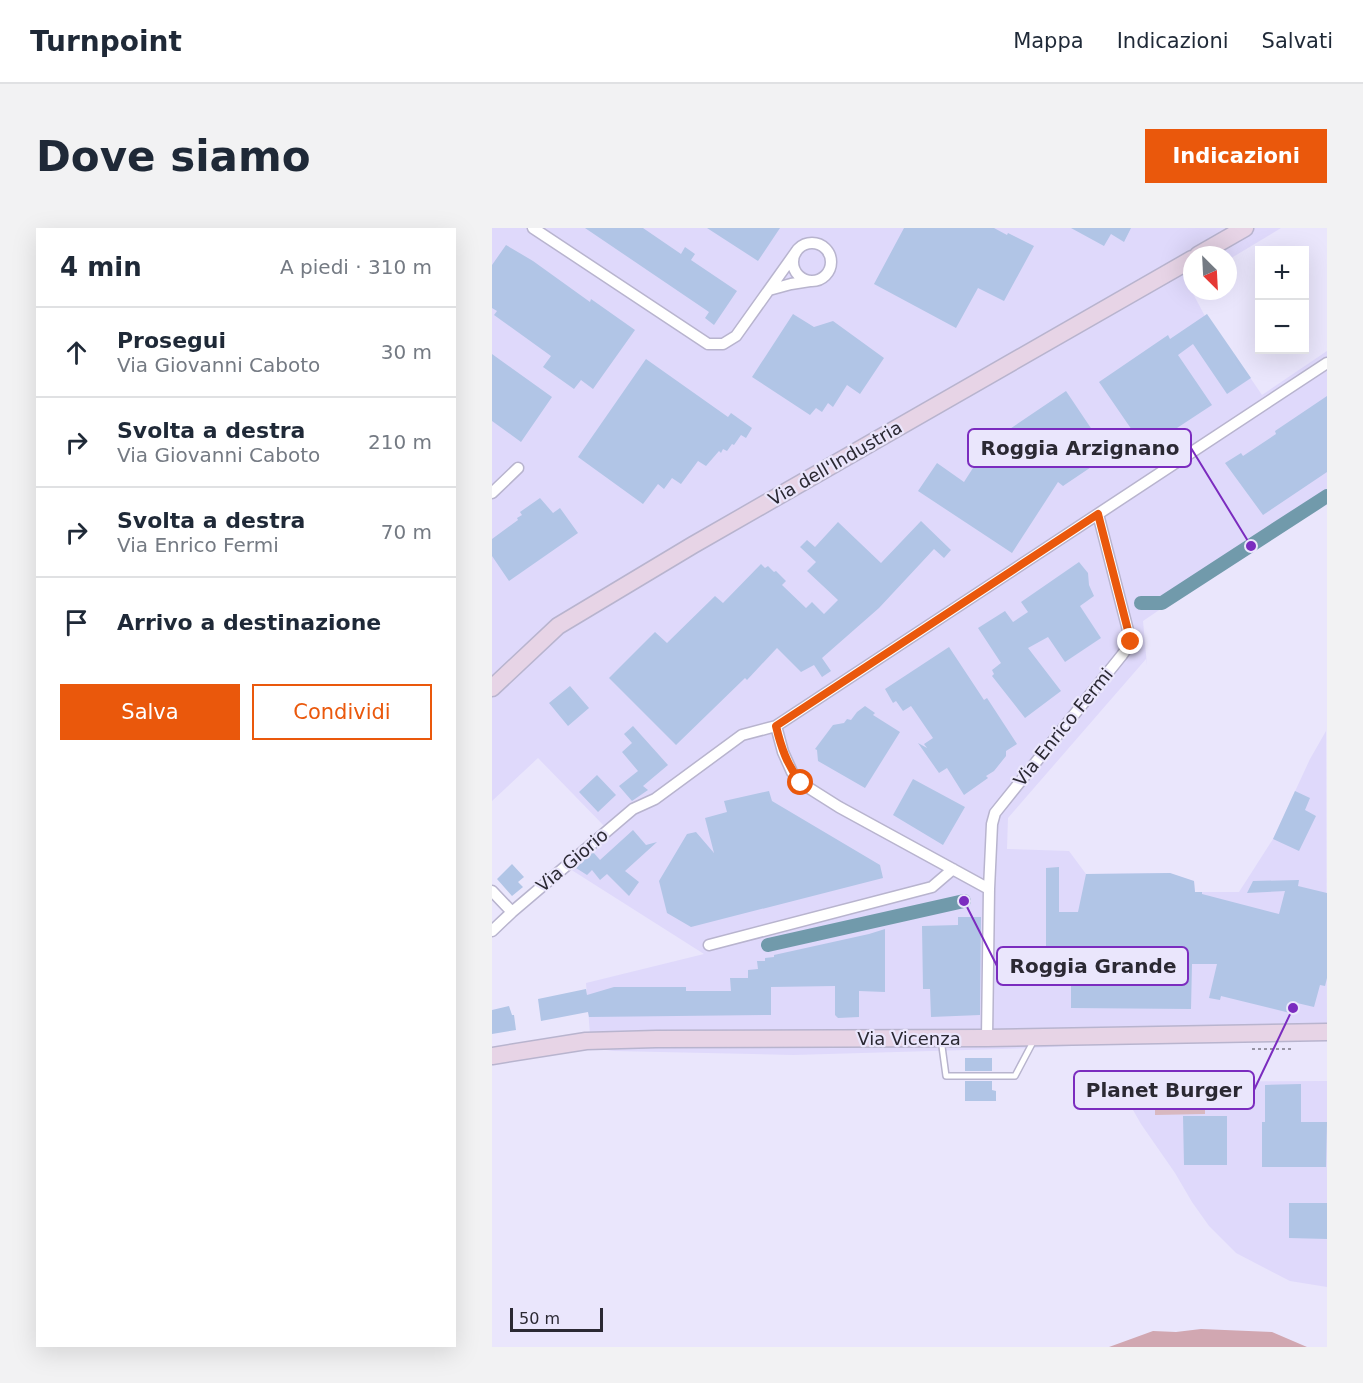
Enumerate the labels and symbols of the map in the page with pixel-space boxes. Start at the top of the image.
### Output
north arrow [1183,246,1237,300]
street label: Via dell'Industria [765,416,905,510]
callout: Roggia Arzignano [968,429,1191,467]
text: Roggia Arzignano [981,436,1179,460]
route end [1117,628,1143,654]
street label: Via Enrico Fermi [1009,664,1117,790]
route start [787,769,813,795]
street label: Via Giorio [532,824,612,896]
callout: Roggia Grande [997,947,1188,985]
text: Roggia Grande [1010,954,1176,978]
street label: Via Vicenza [857,1028,961,1049]
callout: Planet Burger [1074,1071,1254,1109]
text: Planet Burger [1086,1078,1242,1102]
scale bar [510,1305,603,1332]

